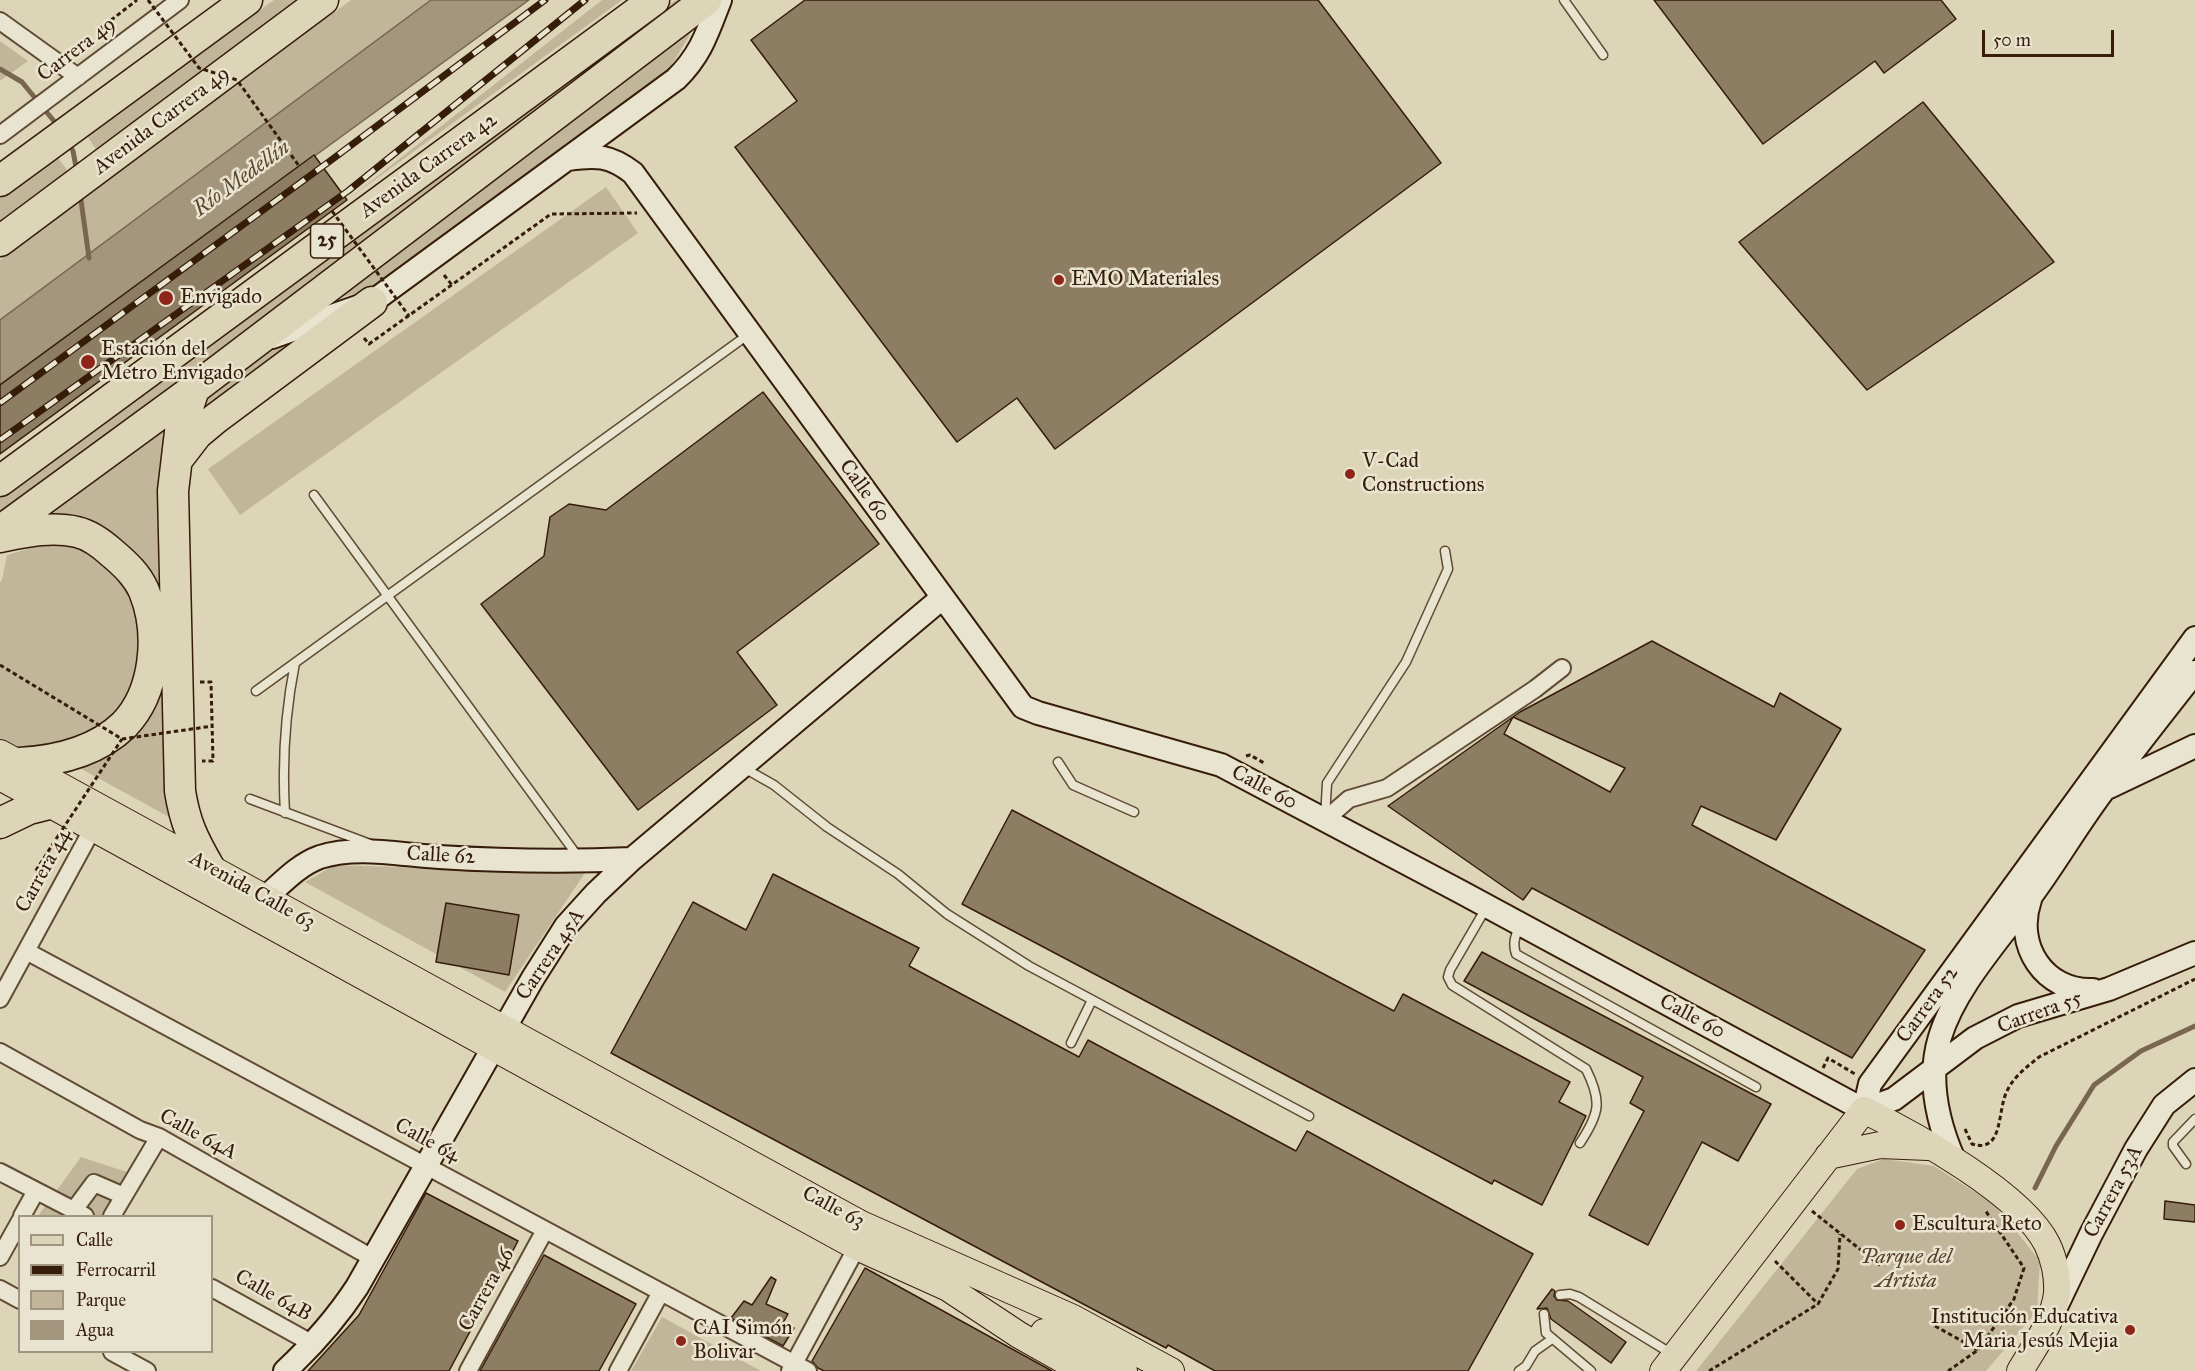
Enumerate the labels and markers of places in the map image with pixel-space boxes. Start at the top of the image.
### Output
place label: EMO Materiales [1071,267,1219,293]
marker: EMO Materiales [1052,273,1066,287]
place label: Envigado [180,285,262,311]
marker: Envigado [157,289,175,307]
place label: Estación del Metro Envigado [101,337,244,387]
marker: Estación del Metro Envigado [79,353,97,371]
place label: V-Cad Constructions [1362,449,1484,499]
marker: V-Cad Constructions [1343,467,1357,481]
place label: Escultura Reto [1912,1212,2042,1238]
marker: Escultura Reto [1893,1218,1907,1232]
place label: Institución Educativa Maria Jesús Mejia [1931,1305,2118,1355]
place label: CAI Simón Bolivar [693,1316,793,1366]
marker: Institución Educativa Maria Jesús Mejia [2123,1323,2137,1337]
marker: CAI Simón Bolivar [674,1334,688,1348]

